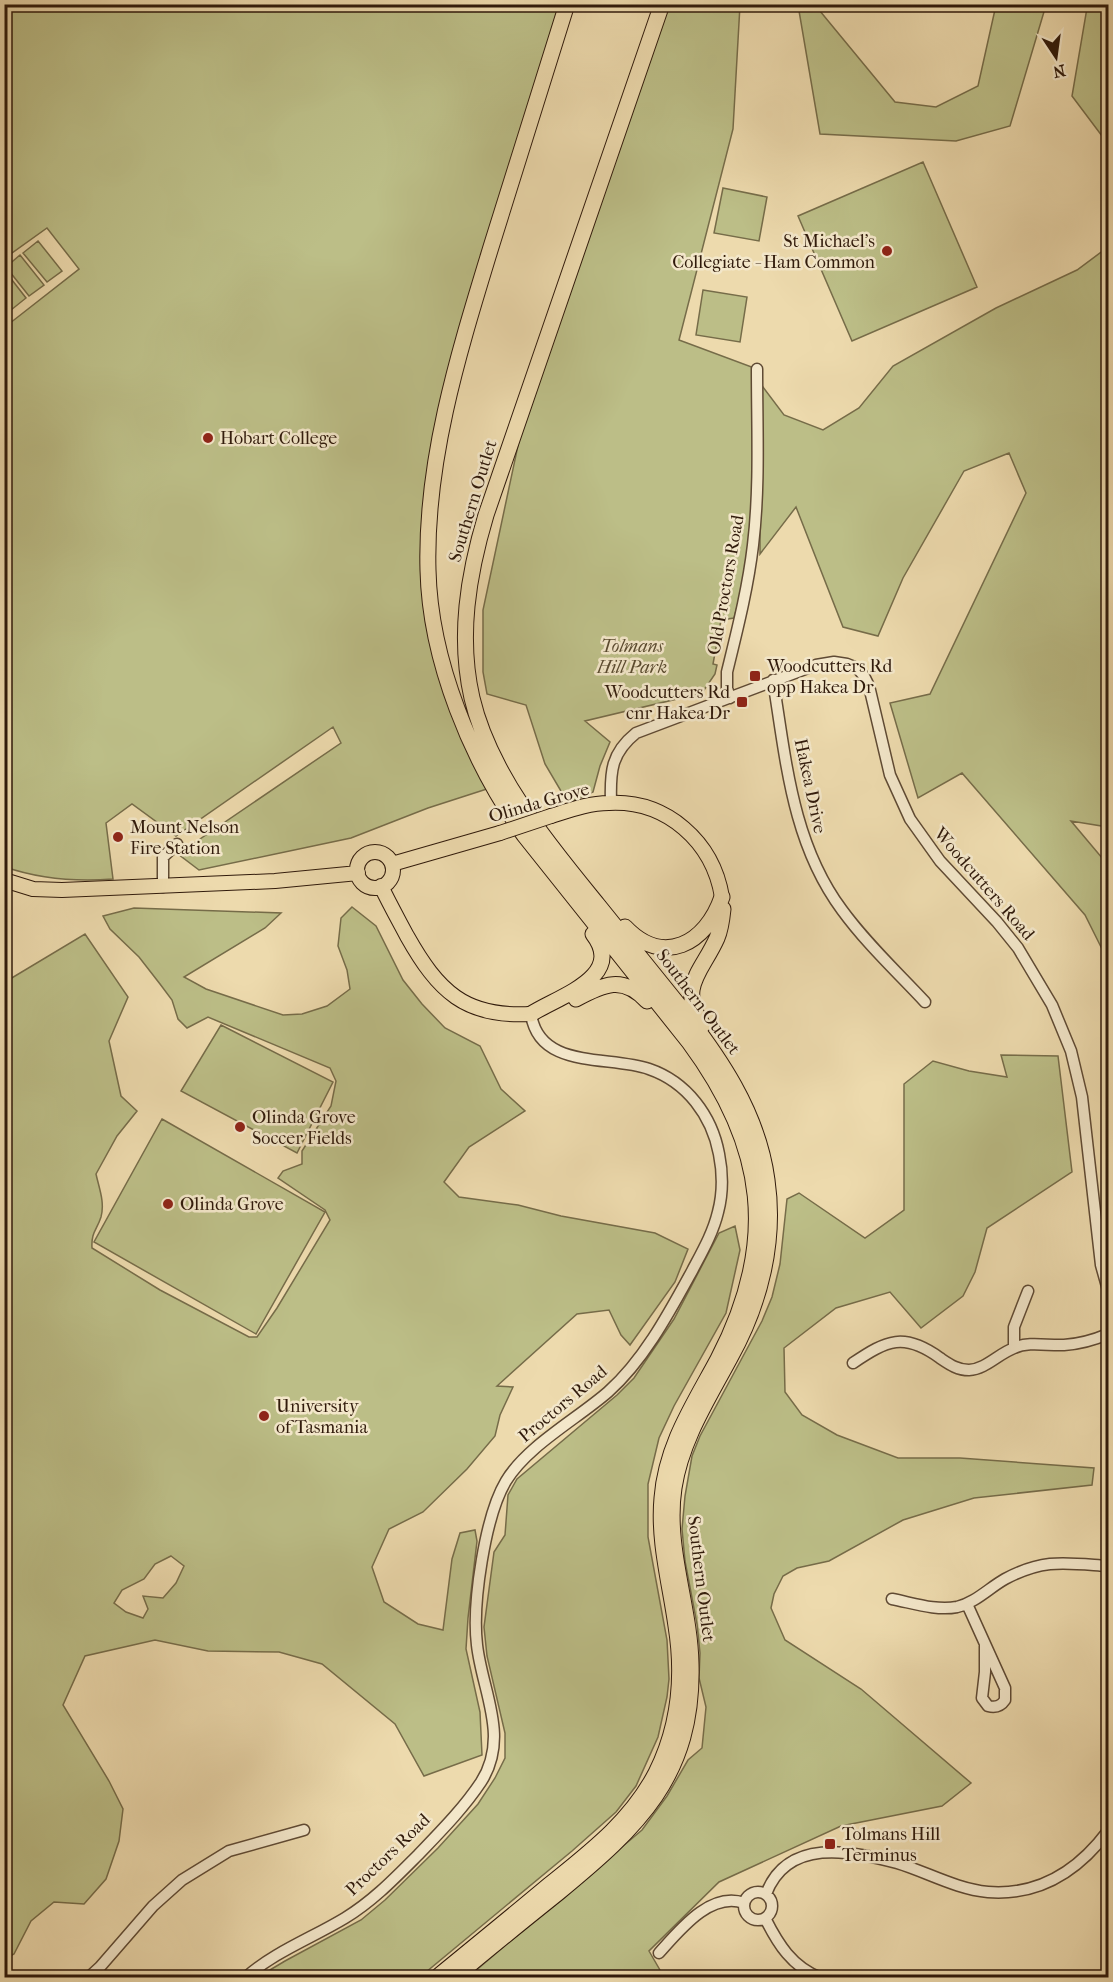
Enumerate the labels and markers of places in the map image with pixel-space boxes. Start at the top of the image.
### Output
place label: St Michael's Collegiate - Ham Common [672,231,876,273]
marker: St Michael's Collegiate - Ham Common [880,244,894,258]
place label: Hobart College [220,428,337,449]
marker: Hobart College [201,431,215,445]
place label: Woodcutters Rd opp Hakea Dr [766,656,892,698]
marker: Woodcutters Rd opp Hakea Dr [748,669,762,683]
place label: Woodcutters Rd cnr Hakea Dr [604,682,730,724]
marker: Woodcutters Rd cnr Hakea Dr [735,695,749,709]
place label: Mount Nelson Fire Station [130,817,240,859]
marker: Mount Nelson Fire Station [111,830,125,844]
place label: Olinda Grove Soccer Fields [252,1107,356,1149]
marker: Olinda Grove Soccer Fields [233,1120,247,1134]
place label: Olinda Grove [180,1194,284,1215]
marker: Olinda Grove [161,1197,175,1211]
place label: University of Tasmania [276,1396,368,1438]
marker: University of Tasmania [257,1409,271,1423]
place label: Tolmans Hill Terminus [842,1824,940,1866]
marker: Tolmans Hill Terminus [823,1837,837,1851]

